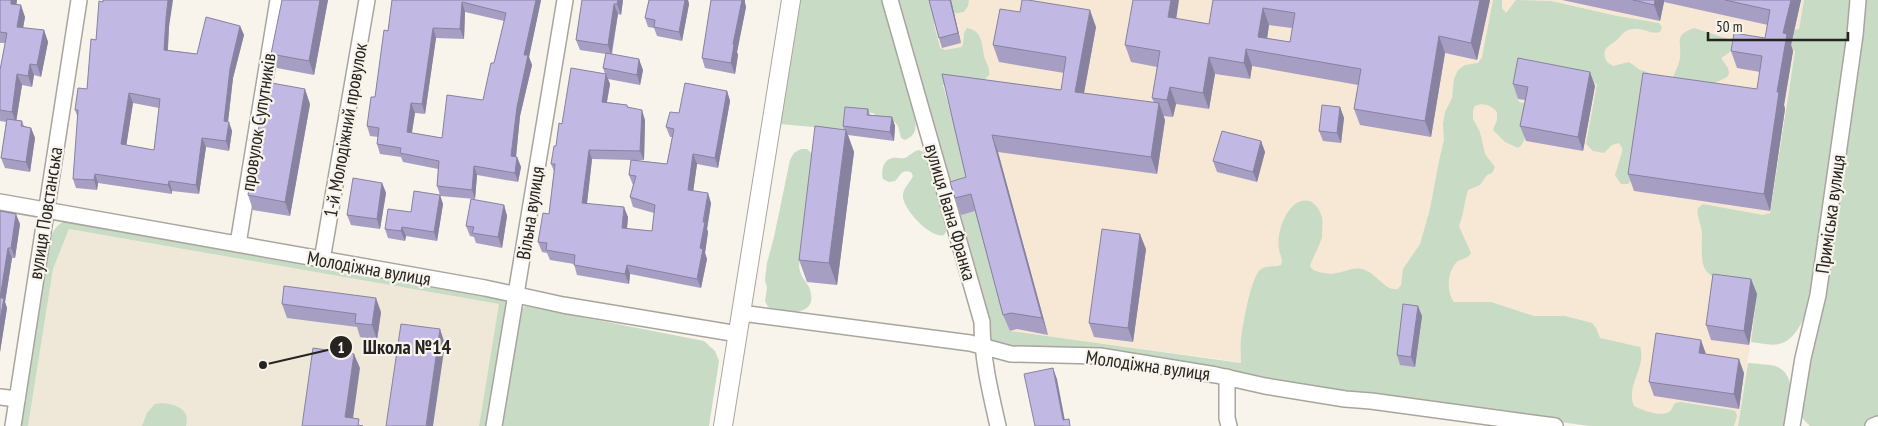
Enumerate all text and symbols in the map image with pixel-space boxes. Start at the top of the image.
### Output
scale bar [1708,10,1848,42]
text: 50 m [1716,17,1742,36]
street label: 1-й Молодіжний провулок [318,40,372,219]
street label: провулок Супутників [235,51,281,193]
street label: вулиця Івана Франка [920,141,982,283]
street label: вулиця Повстанська [23,145,67,281]
street label: Приміська вулиця [1810,153,1850,275]
street label: Вільна вулиця [511,165,549,261]
street label: Молодіжна вулиця [305,245,433,291]
callout: Школа №14 [328,330,461,365]
text: Школа №14 [363,334,452,360]
text: 1 [337,338,345,357]
street label: Молодіжна вулиця [1084,344,1212,386]

